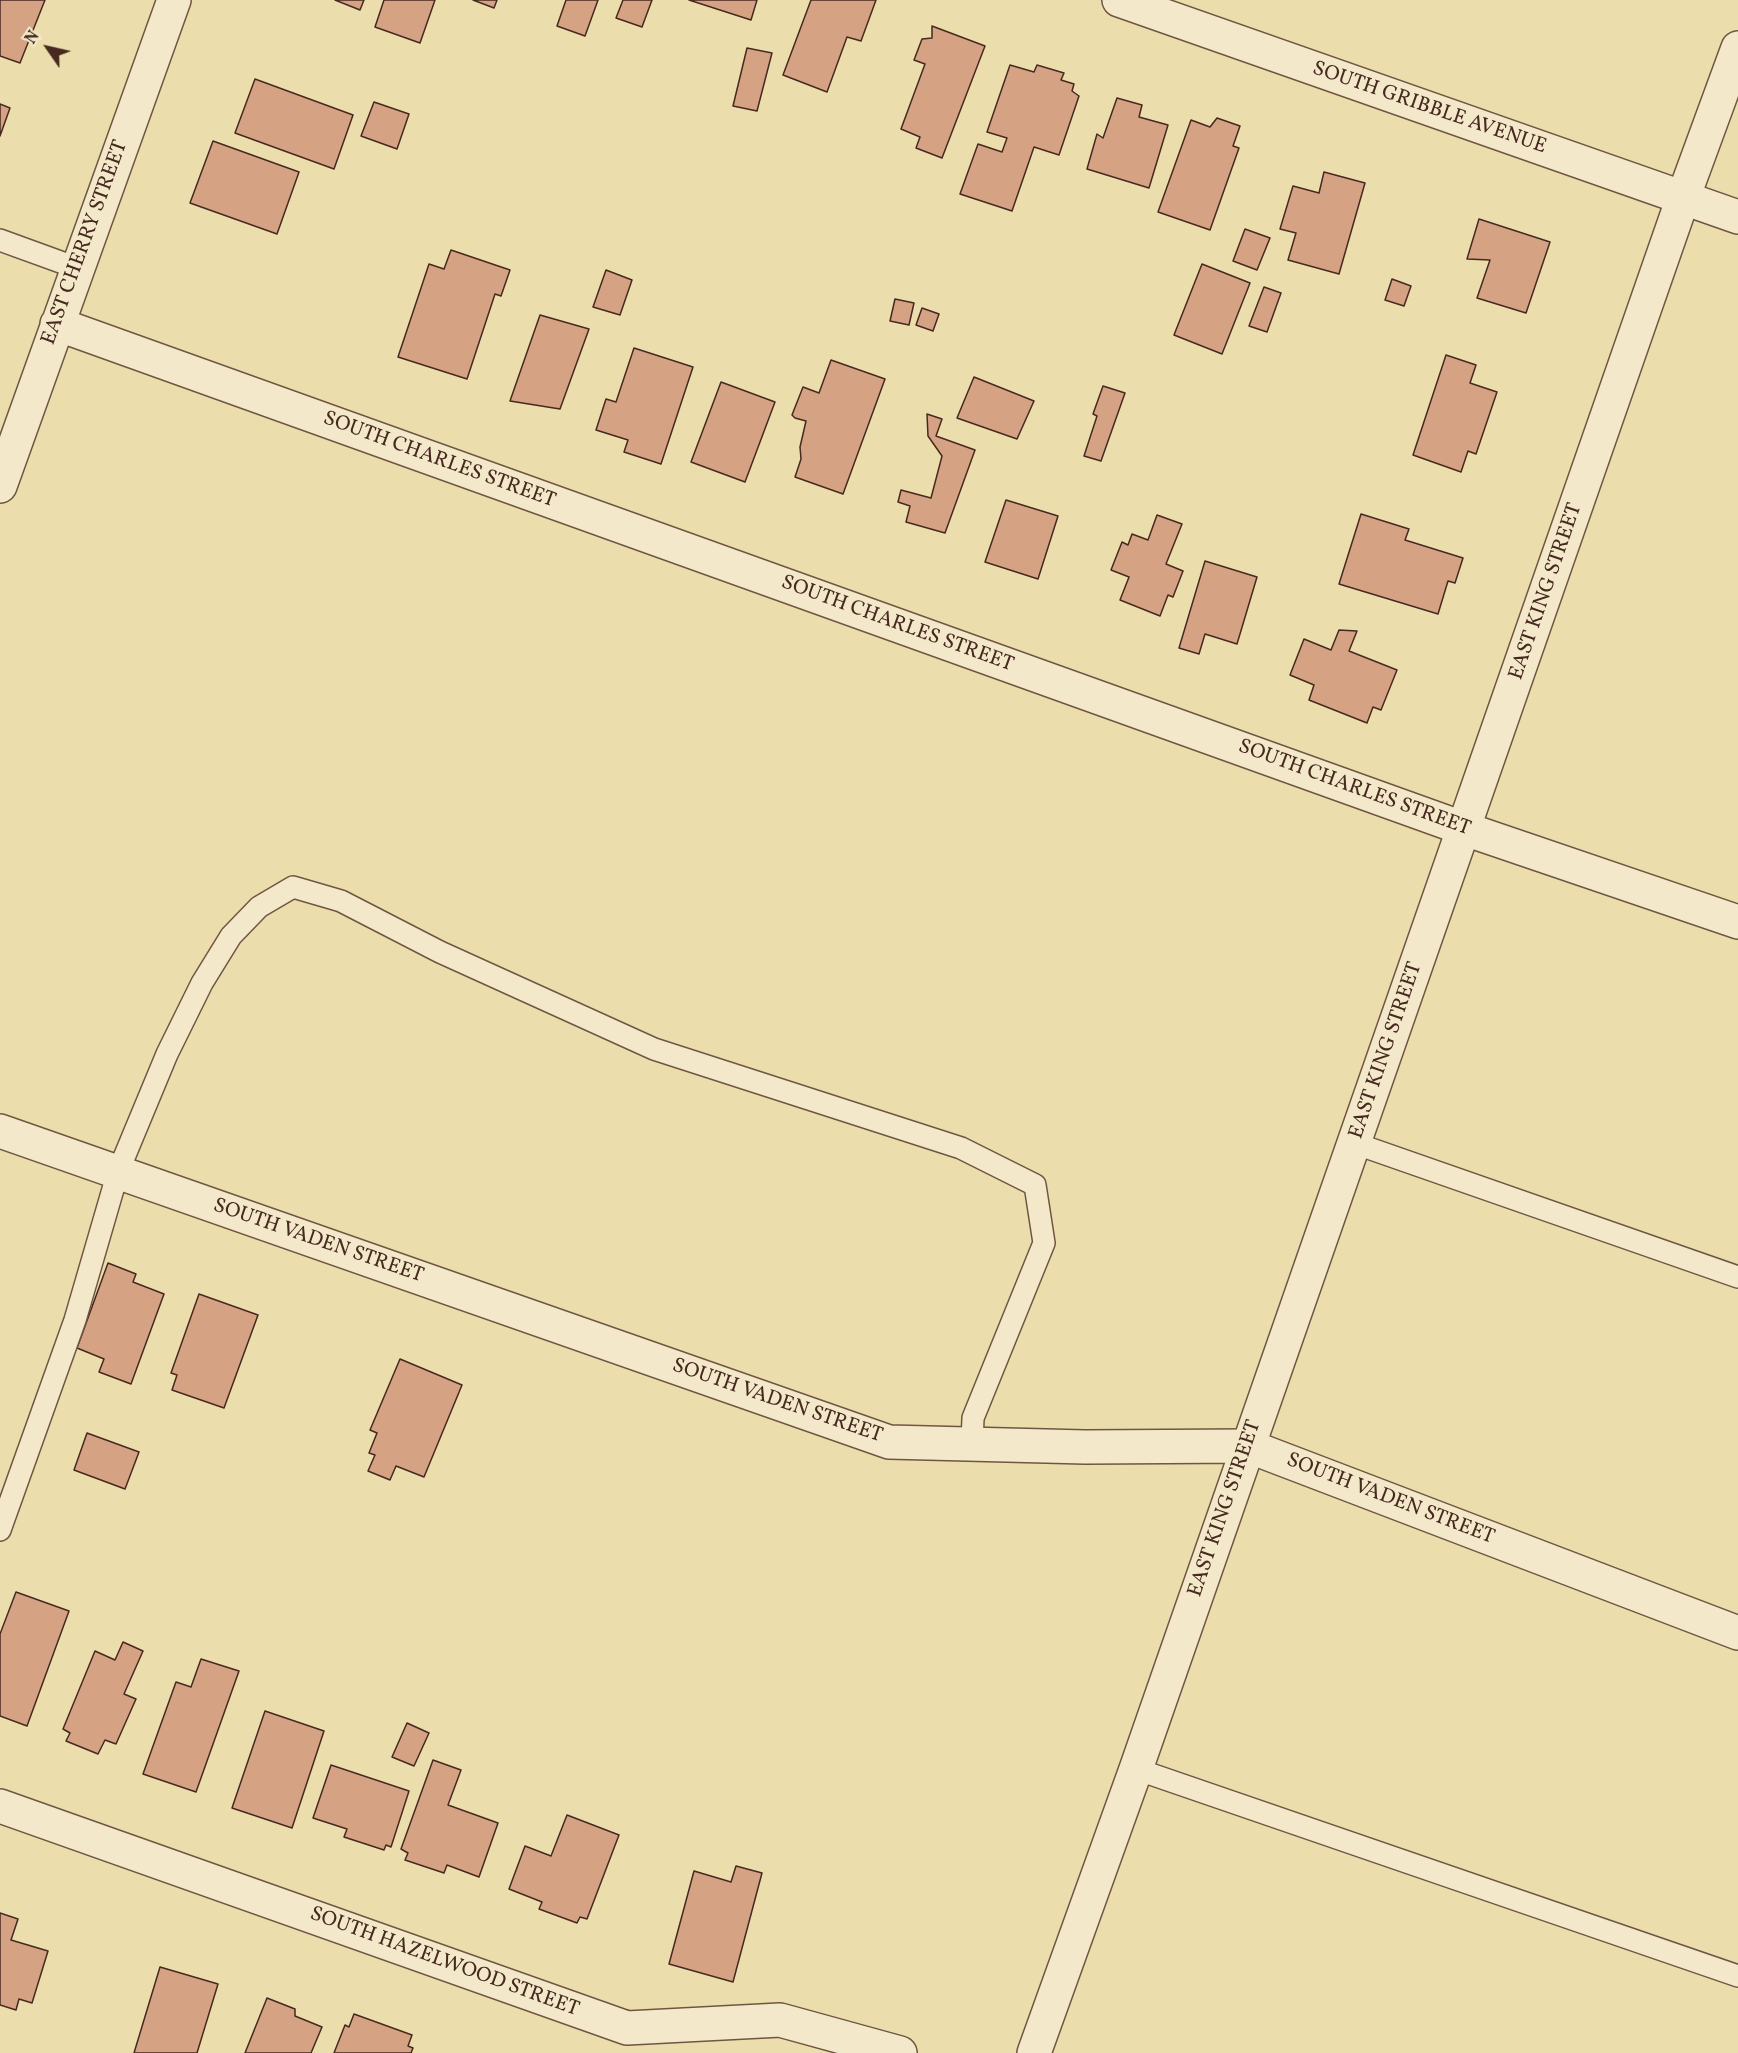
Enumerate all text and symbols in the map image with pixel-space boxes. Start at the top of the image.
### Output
north arrow [18,18,78,78]
text: N [21,27,45,49]
street label: SOUTH GRIBBLE AVENUE [1309,57,1549,161]
street label: EAST CHERRY STREET [37,137,135,349]
street label: SOUTH CHARLES STREET [319,407,559,515]
street label: EAST KING STREET [1505,500,1589,684]
street label: SOUTH CHARLES STREET [777,571,1017,679]
street label: SOUTH CHARLES STREET [1234,735,1474,843]
street label: EAST KING STREET [1345,959,1429,1143]
street label: SOUTH VADEN STREET [209,1194,427,1290]
street label: SOUTH VADEN STREET [668,1354,886,1450]
street label: EAST KING STREET [1184,1417,1268,1601]
street label: SOUTH VADEN STREET [1282,1449,1498,1551]
street label: SOUTH HAZELWOOD STREET [306,1902,582,2024]

